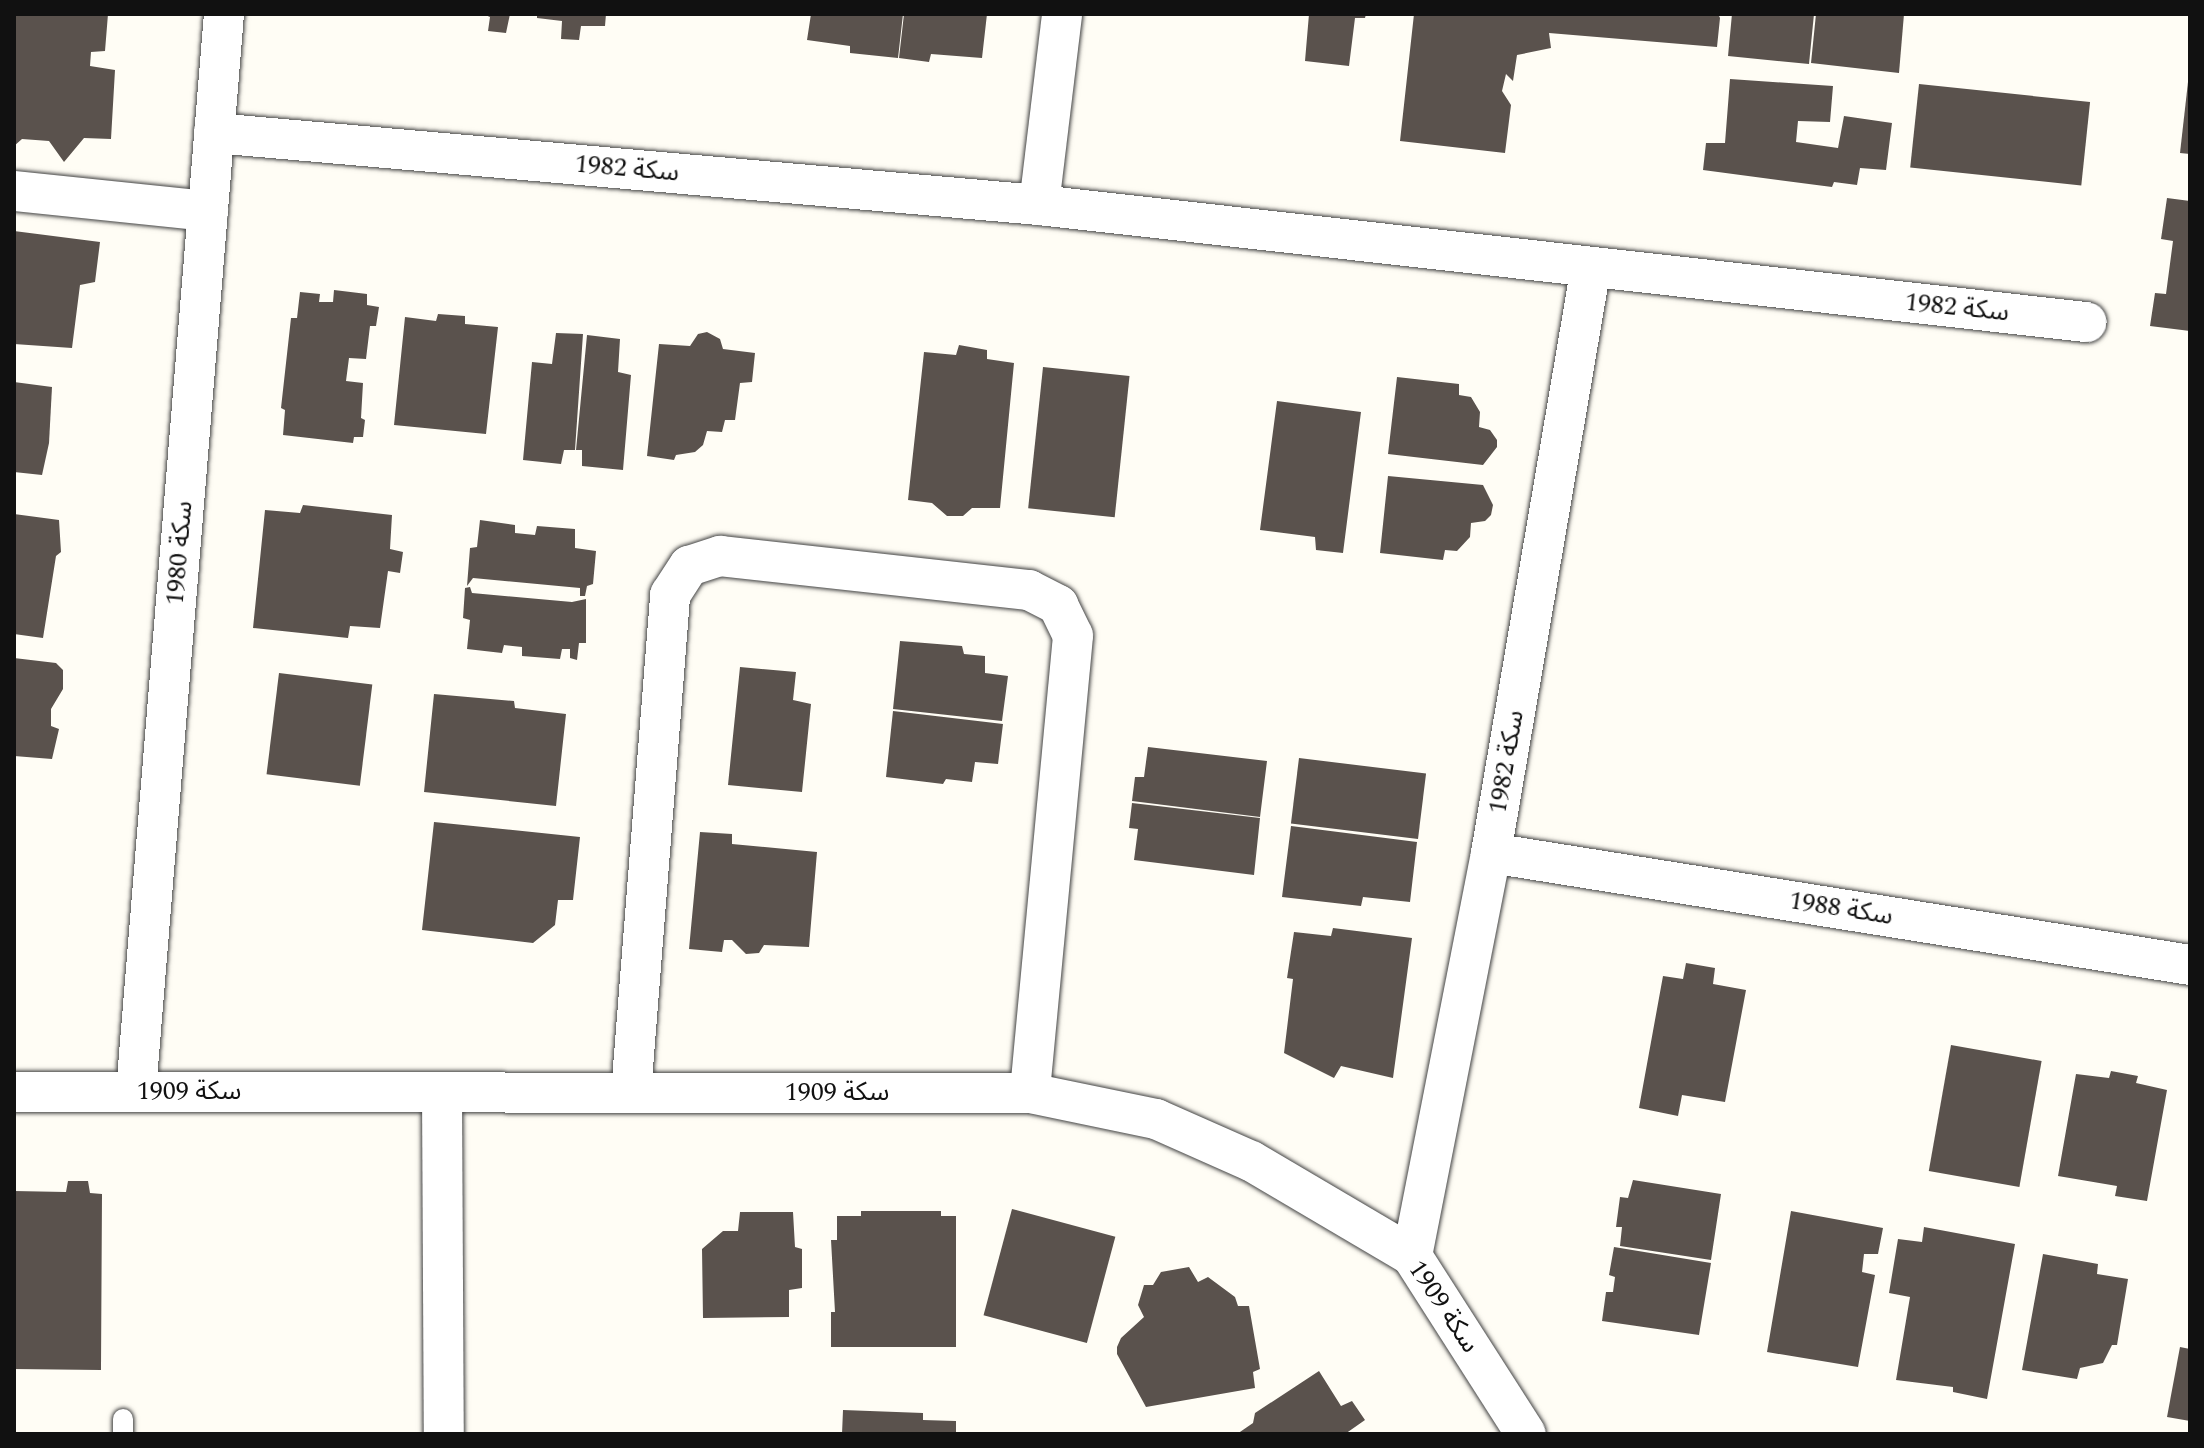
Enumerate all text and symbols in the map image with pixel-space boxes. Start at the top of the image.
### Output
street label: سكة 1982 [573,149,681,189]
street label: سكة 1982 [1903,287,2011,329]
street label: سكة 1980 [160,499,200,607]
street label: سكة 1982 [1483,708,1531,816]
street label: سكة 1988 [1787,885,1895,933]
street label: سكة 1909 [137,1076,241,1108]
street label: سكة 1909 [785,1077,889,1109]
street label: سكة 1909 [1401,1255,1485,1359]

